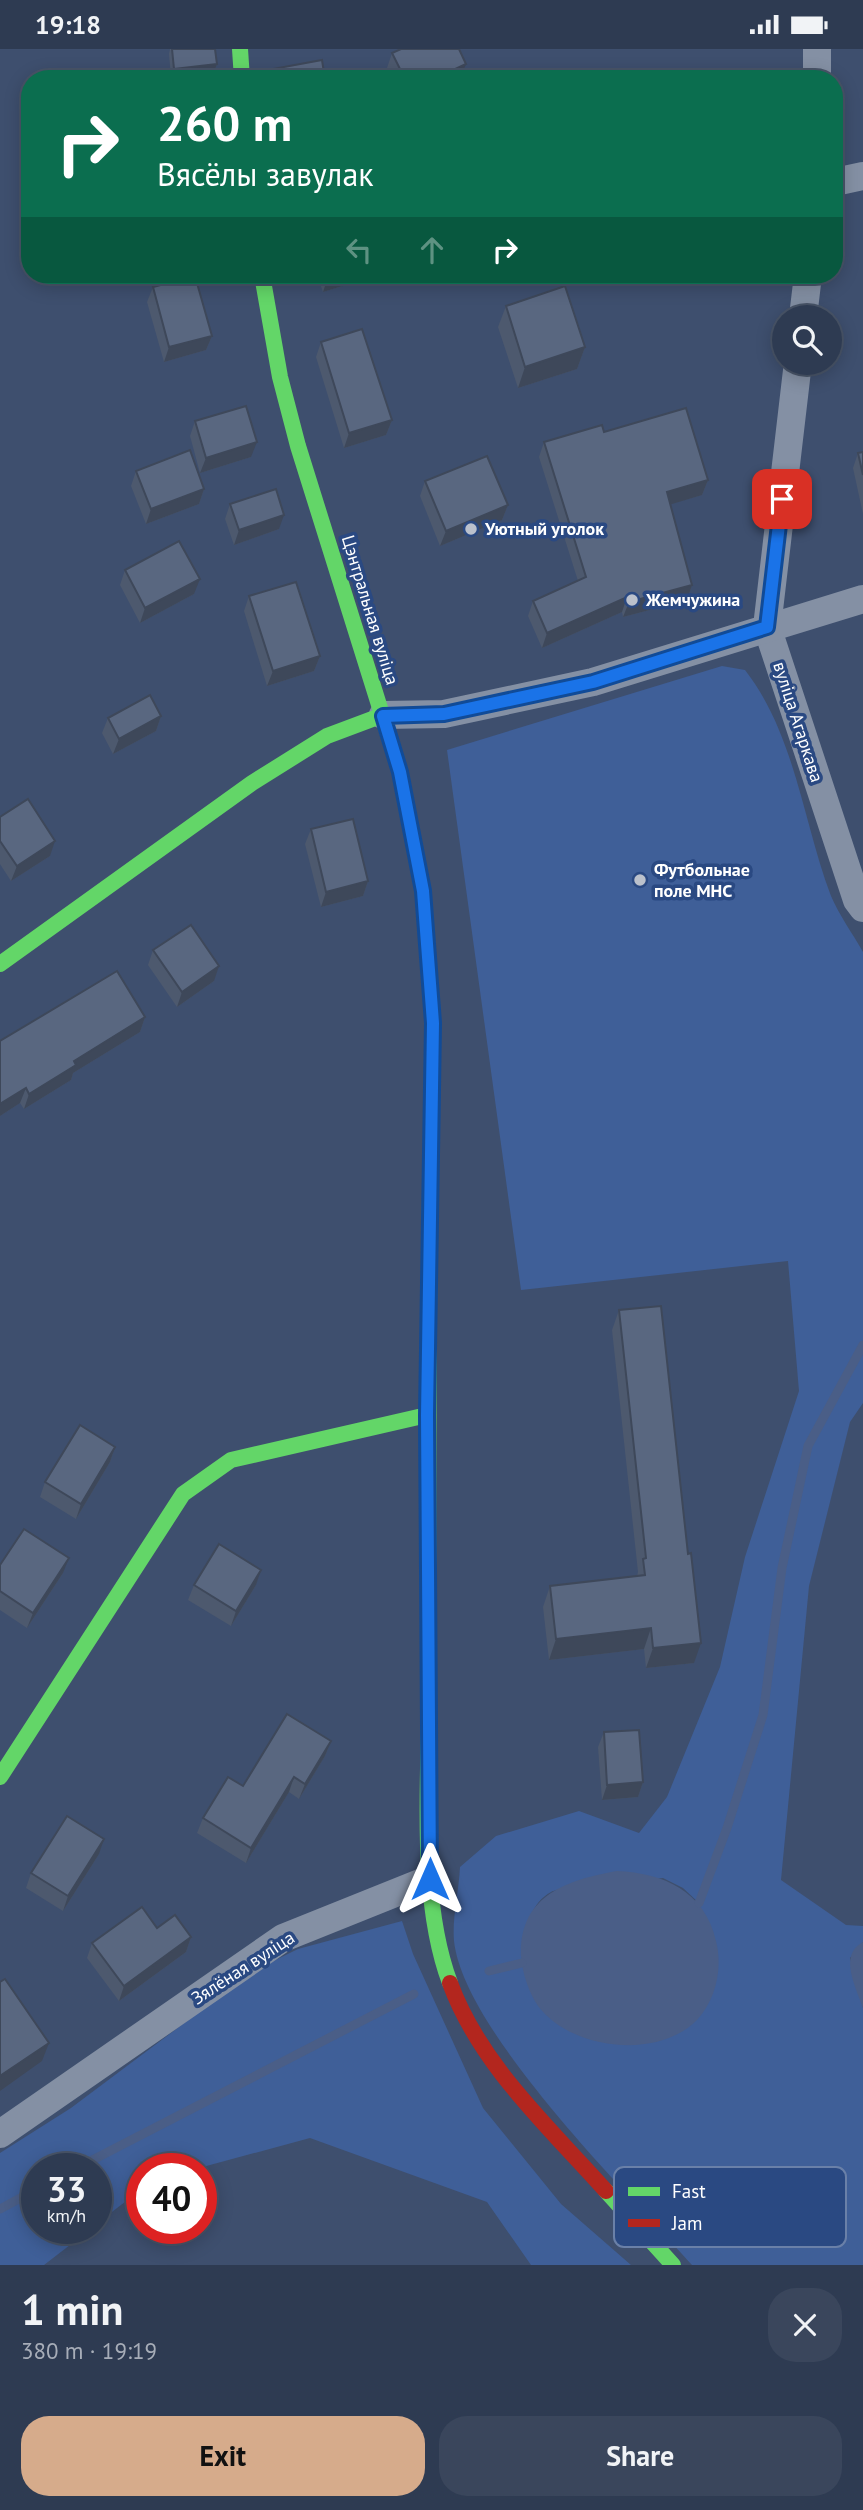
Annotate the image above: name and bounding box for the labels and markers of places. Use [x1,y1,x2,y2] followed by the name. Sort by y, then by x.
[752,469,812,529] pin
[484,517,604,540] place label: Уютный уголок
[463,521,479,537] marker: Уютный уголок
[645,588,740,611] place label: Жемчужина
[624,592,640,608] marker: Жемчужина
[654,858,750,902] place label: Футбольнае поле МНС
[632,872,648,888] marker: Футбольнае поле МНС

